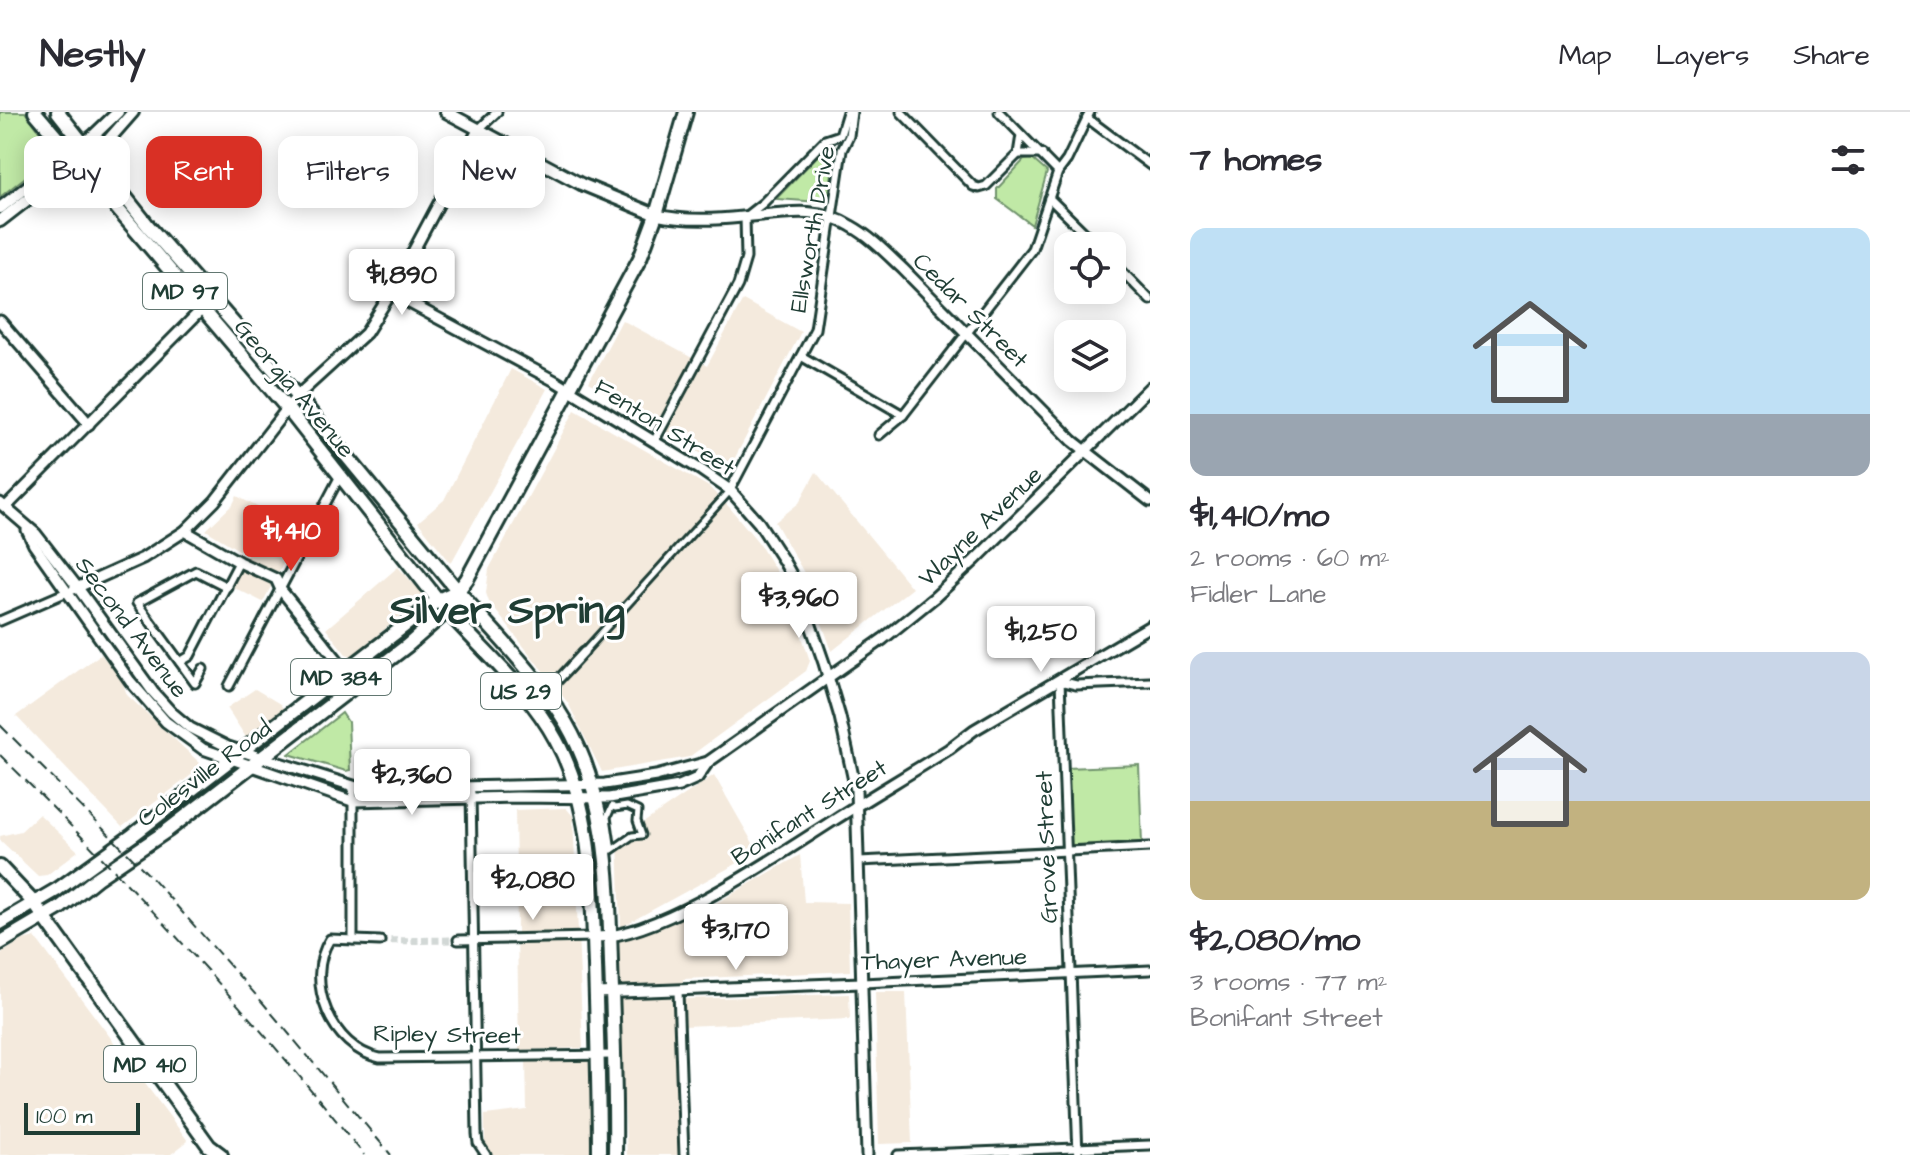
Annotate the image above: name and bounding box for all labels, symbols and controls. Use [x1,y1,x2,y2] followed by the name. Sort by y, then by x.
[40,29,146,81] text: Nestly
[1559,36,1612,75] text: Map
[1656,36,1749,75] text: Layers
[1793,36,1870,75] text: Share
[24,136,130,208] chip: Buy
[146,136,262,208] chip: Rent
[278,136,418,208] chip: Filters
[434,136,545,208] chip: New
[1190,136,1322,184] text: 7 homes
[1826,138,1870,182] icon: filters
[782,143,844,315] street label: Ellsworth Drive
[1054,232,1126,392] map controls
[1054,232,1126,304] button: locate
[905,245,1036,376] street label: Cedar Street
[337,249,467,317] pin: $1,890
[367,257,437,293] text: $1,890
[143,273,227,309] road number: MD 97
[1458,280,1602,424] icon: home
[225,312,363,466] street label: Georgia Avenue
[1054,320,1126,392] button: layers
[587,371,742,485] street label: Fenton Street
[911,459,1051,595] street label: Wayne Avenue
[1190,492,1329,540] text: $1,410/mo
[226,505,356,573] pin: $1,410
[261,513,321,549] text: $1,410
[1190,540,1390,576] text: 2 rooms · 60 m²
[67,550,196,705] street label: Second Avenue
[734,572,864,640] pin: $3,960
[1190,576,1326,612] text: Fidler Lane
[759,580,839,616] text: $3,960
[388,584,625,640] district label: Silver Spring
[976,606,1106,674] pin: $1,250
[1005,614,1077,650] text: $1,250
[291,659,391,695] road number: MD 384
[481,673,561,709] road number: US 29
[1458,704,1602,848] icon: home
[130,712,279,836] street label: Colesville Road
[347,749,477,817] pin: $2,360
[725,751,894,874] street label: Bonifant Street
[372,757,452,793] text: $2,360
[1027,770,1067,924] street label: Grove Street
[468,854,598,922] pin: $2,080
[491,862,575,898] text: $2,080
[671,904,801,972] pin: $3,170
[702,912,770,948] text: $3,170
[1190,916,1360,964] text: $2,080/mo
[860,940,1028,981] street label: Thayer Avenue
[1190,964,1387,1000] text: 3 rooms · 77 m²
[1190,1000,1383,1036] text: Bonifant Street
[373,1017,521,1054] street label: Ripley Street
[104,1046,196,1082] road number: MD 410
[24,1099,140,1135] scale bar
[36,1101,93,1132] text: 100 m

